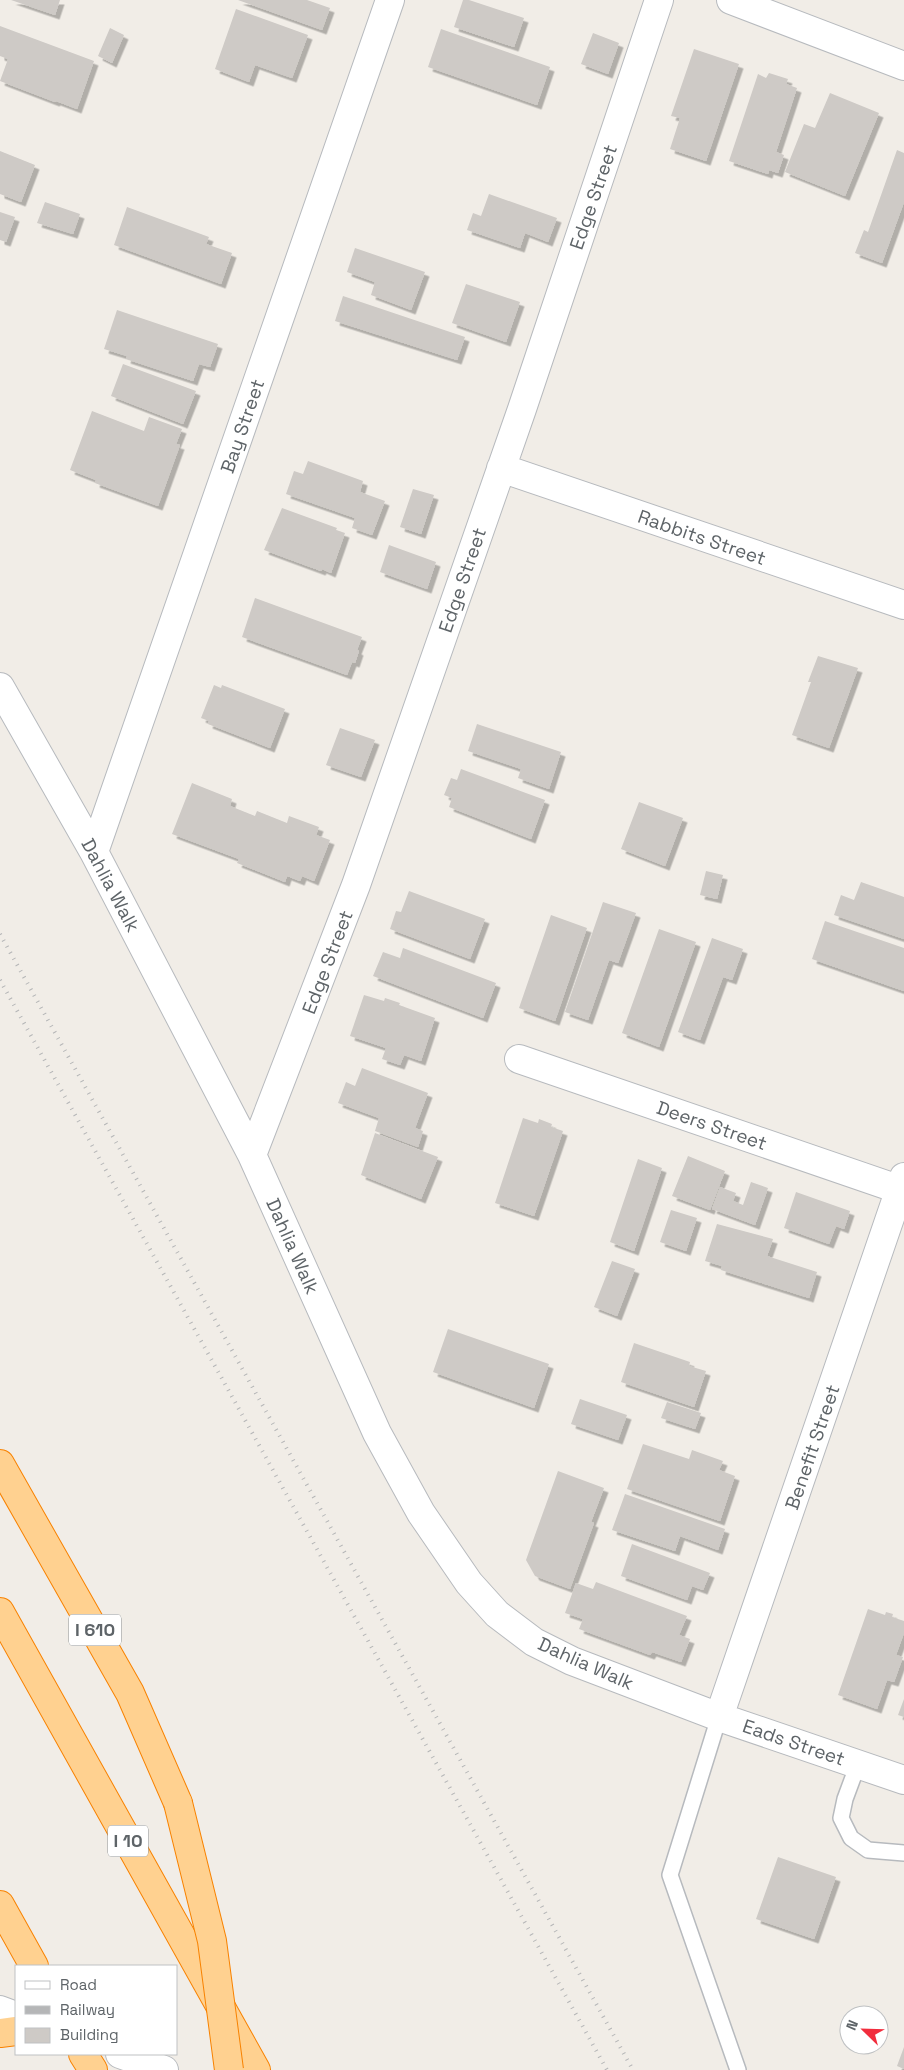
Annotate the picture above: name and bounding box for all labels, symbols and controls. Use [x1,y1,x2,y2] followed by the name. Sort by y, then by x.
[564,141,623,253] street label: Edge Street
[215,376,270,476] street label: Bay Street
[635,504,769,571] street label: Rabbits Street
[433,524,492,636] street label: Edge Street
[75,834,146,936] street label: Dahlia Walk
[296,907,359,1018] street label: Edge Street
[653,1095,770,1156] street label: Deers Street
[260,1194,325,1298] street label: Dahlia Walk
[779,1381,846,1513] street label: Benefit Street
[69,1614,121,1646] road number: I 610
[534,1631,638,1696] street label: Dahlia Walk
[739,1713,848,1772] street label: Eads Street
[108,1825,148,1856] road number: I 10
[15,1965,178,2055] legend
[60,1975,97,1994] text: Road
[60,2000,115,2019] text: Railway
[839,2005,889,2055] north arrow
[842,2017,862,2033] text: N
[60,2025,119,2044] text: Building

